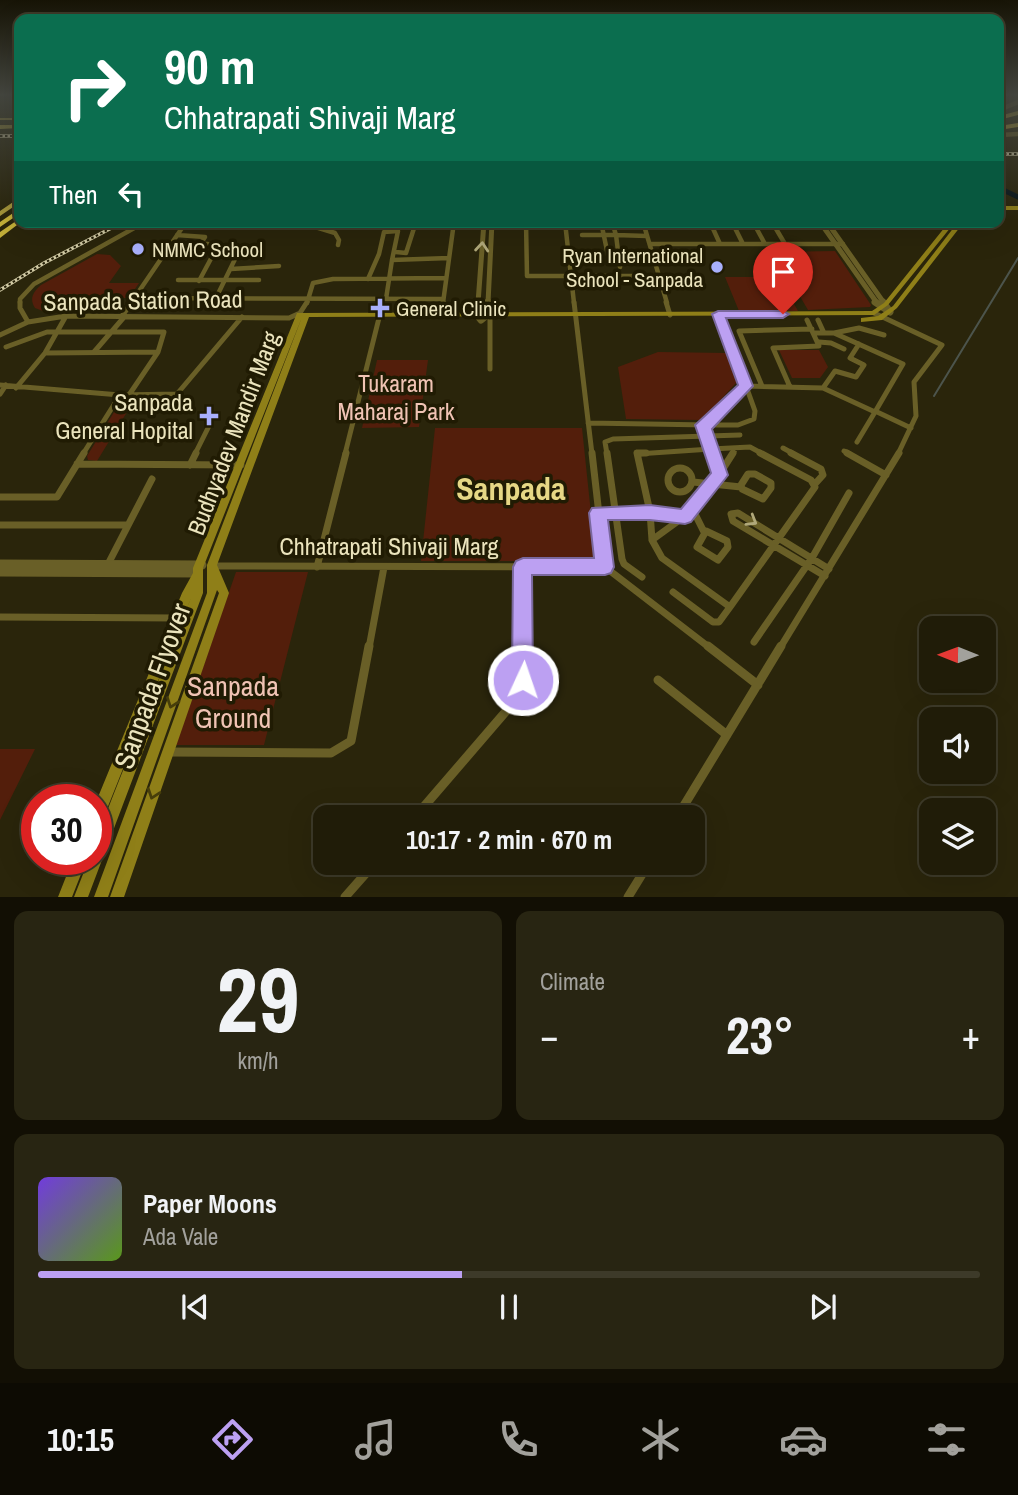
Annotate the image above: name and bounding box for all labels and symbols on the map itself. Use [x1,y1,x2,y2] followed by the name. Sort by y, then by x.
[152,235,263,264] place label: NMMC School
[130,241,146,257] marker: NMMC School
[562,241,703,294] place label: Ryan International School - Sanpada
[474,242,489,253] one-way arrow
[753,242,813,314] pin
[709,259,725,275] marker: Ryan International School - Sanpada
[43,282,243,318] street label: Sanpada Station Road
[396,294,506,323] place label: General Clinic
[370,298,390,318] marker: General Clinic
[179,327,287,539] street label: Budhyadev Mandir Marg
[337,367,455,427] park label: Tukaram Maharaj Park
[55,386,193,446] place label: Sanpada General Hopital
[199,406,219,426] marker: Sanpada General Hopital
[456,467,566,510] district label: Sanpada
[745,513,758,526] one-way arrow
[280,530,498,562] street label: Chhatrapati Shivaji Marg
[104,598,200,774] street label: Sanpada Flyover
[919,616,996,693] north arrow
[486,643,560,717] position arrow
[187,667,279,737] park label: Sanpada Ground
[166,697,180,709] one-way arrow
[21,784,112,875] speed limit sign: 30
[147,787,161,799] one-way arrow

